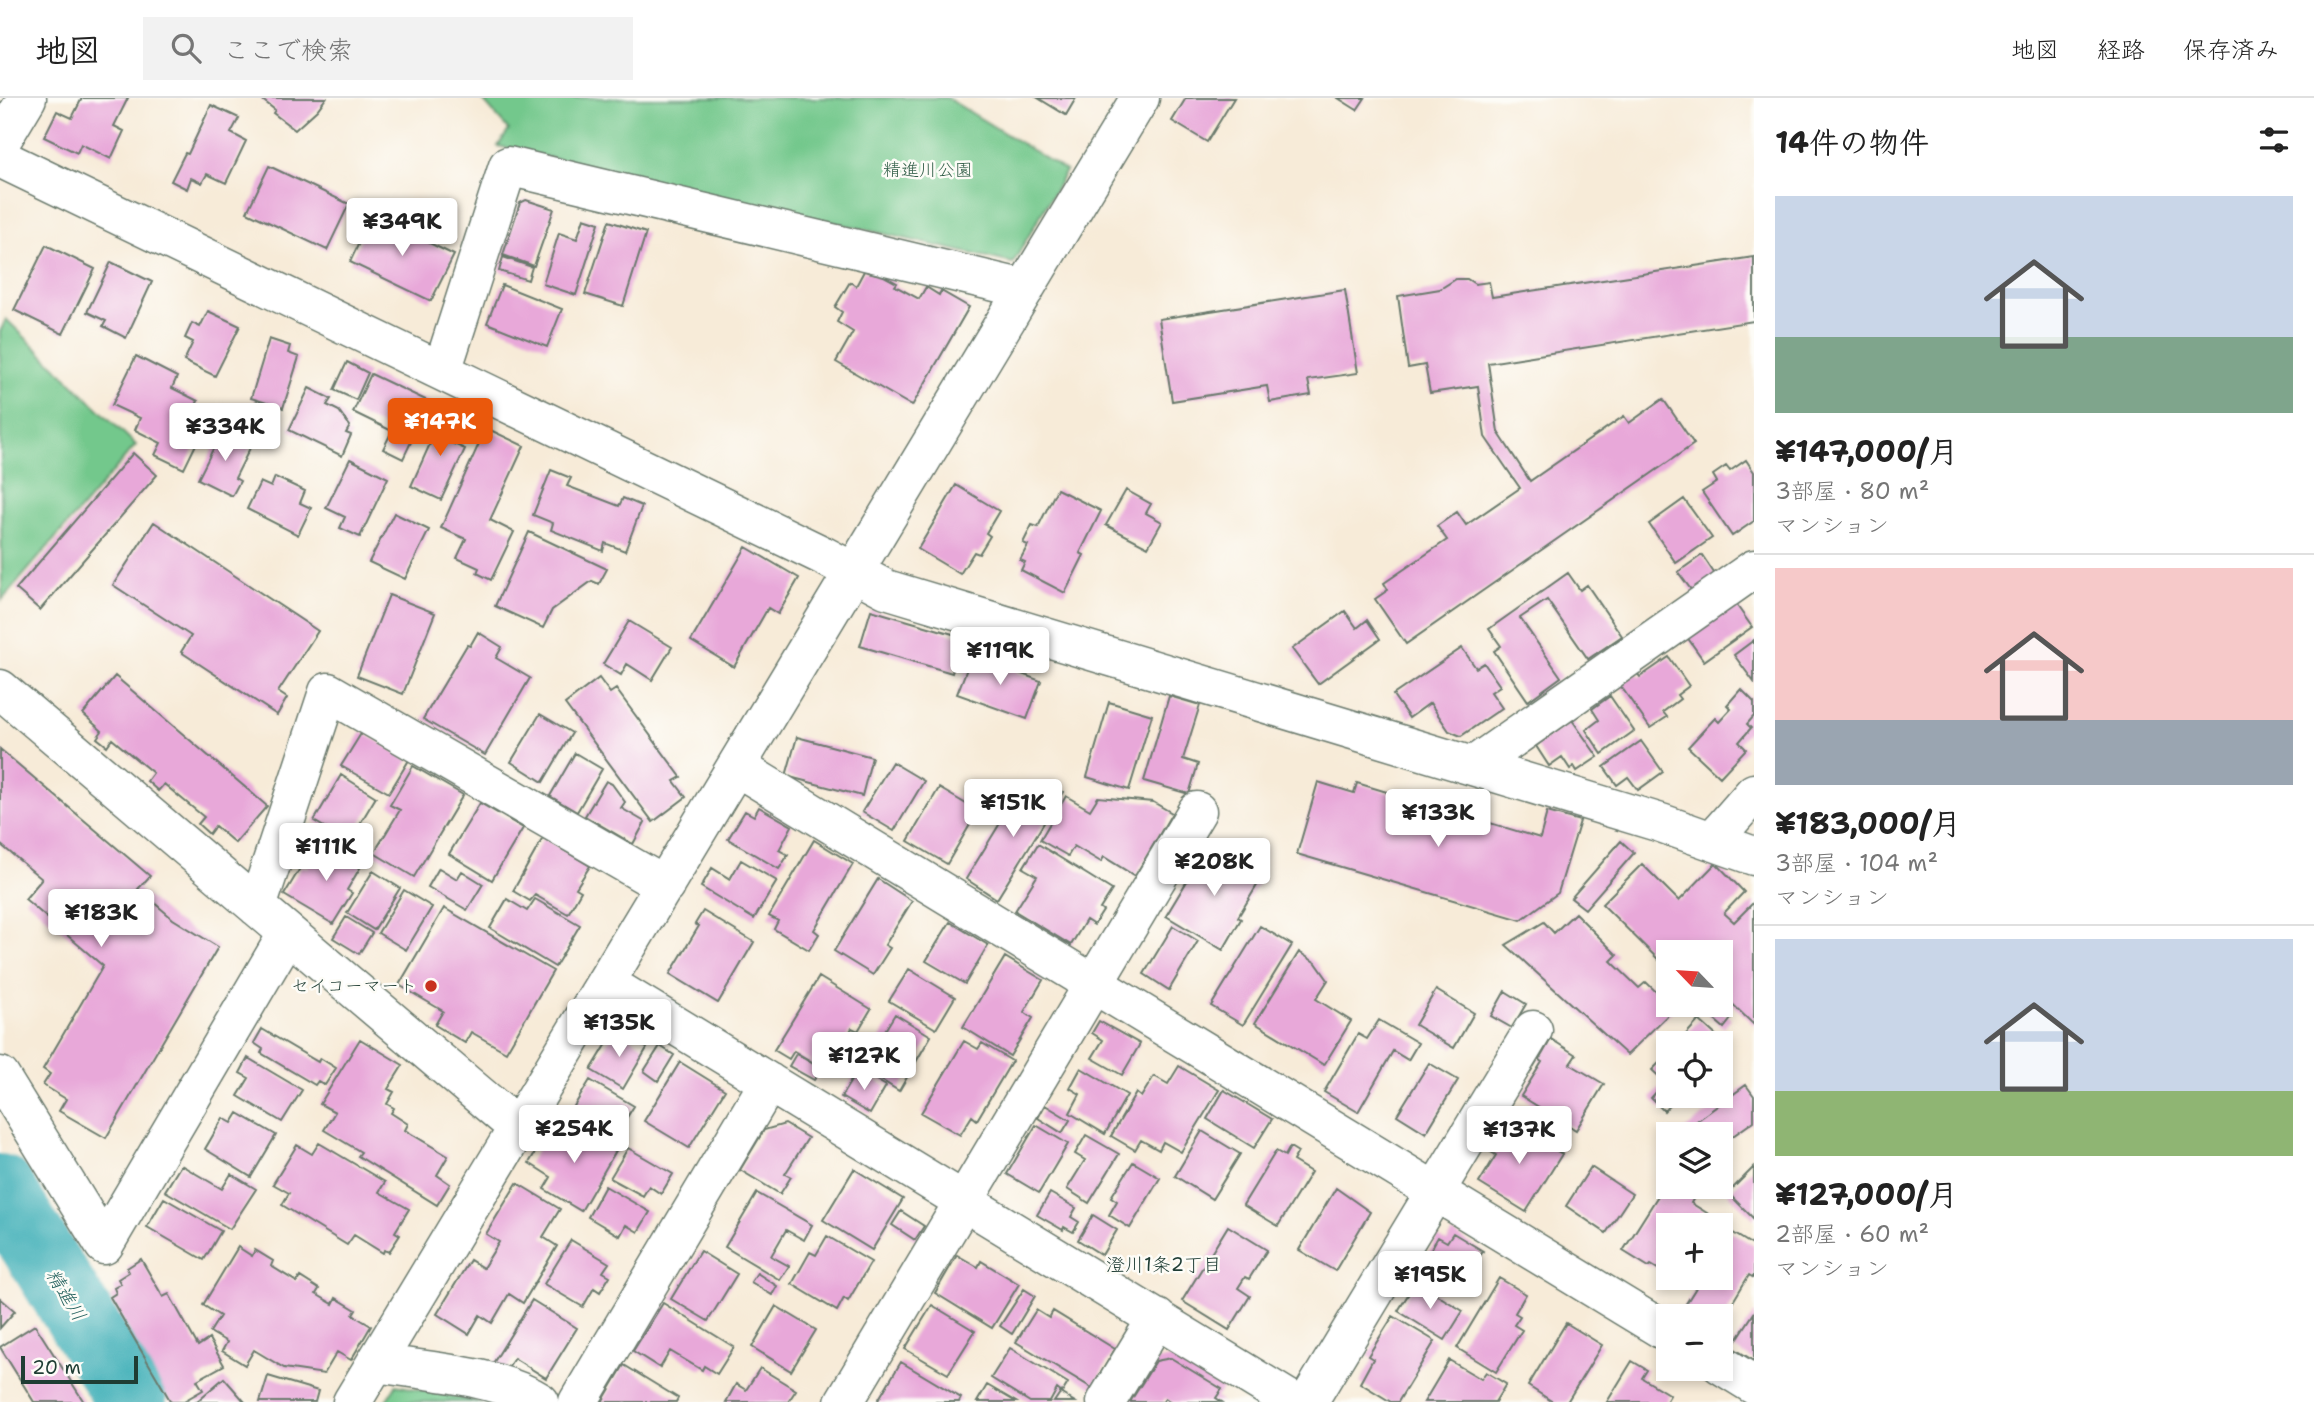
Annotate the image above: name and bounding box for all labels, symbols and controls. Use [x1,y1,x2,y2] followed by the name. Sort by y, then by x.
[143,17,633,80] search box
[35,28,101,73] text: 地図
[167,29,205,67] icon: search
[223,32,353,67] text: ここで検索
[2011,34,2059,66] text: 地図
[2097,34,2145,66] text: 経路
[2183,34,2279,66] text: 保存済み
[2255,121,2293,159] icon: filters
[1775,122,1929,163] text: 14件の物件
[883,158,973,182] park label: 精進川公園
[353,198,451,258] pin: ¥349K
[362,206,442,236] text: ¥349K
[1971,241,2097,367] icon: home
[391,398,489,458] pin: ¥147K
[176,404,274,463] pin: ¥334K
[404,406,476,436] text: ¥147K
[185,411,265,441] text: ¥334K
[1775,431,1958,472] text: ¥147,000/月
[1775,476,1929,506] text: 3部屋 · 80 m²
[1775,510,1889,540] text: マンション
[1971,613,2097,739] icon: home
[951,628,1049,687] pin: ¥119K
[966,635,1034,665] text: ¥119K
[964,780,1062,839] pin: ¥151K
[980,787,1046,817] text: ¥151K
[1389,790,1487,849] pin: ¥133K
[1402,797,1474,827] text: ¥133K
[1775,803,1961,844] text: ¥183,000/月
[277,824,375,883] pin: ¥111K
[295,831,357,861] text: ¥111K
[1165,838,1263,898] pin: ¥208K
[1174,846,1254,876] text: ¥208K
[1775,848,1938,878] text: 3部屋 · 104 m²
[1775,882,1889,912] text: マンション
[52,890,150,949] pin: ¥183K
[64,897,138,927] text: ¥183K
[1656,940,1732,1017] north arrow
[1656,940,1733,1381] map controls
[291,974,417,998] place label: セイコーマート
[423,978,439,994] marker: セイコーマート
[1971,984,2097,1110] icon: home
[570,1000,668,1059] pin: ¥135K
[583,1007,655,1037] text: ¥135K
[1656,1031,1733,1108] button: locate
[815,1032,913,1092] pin: ¥127K
[828,1040,900,1070] text: ¥127K
[525,1105,623,1165] pin: ¥254K
[1470,1107,1568,1166] pin: ¥137K
[535,1113,613,1143] text: ¥254K
[1483,1114,1555,1144] text: ¥137K
[1656,1122,1733,1199] button: layers
[1775,1174,1958,1215] text: ¥127,000/月
[1656,1213,1733,1290] button: +
[1775,1219,1929,1249] text: 2部屋 · 60 m²
[1106,1252,1222,1277] district label: 澄川1条2丁目
[1381,1252,1479,1311] pin: ¥195K
[1775,1253,1889,1283] text: マンション
[1394,1259,1466,1289] text: ¥195K
[40,1264,92,1326] water label: 精進川
[1656,1304,1733,1381] button: −
[21,1353,138,1385] scale bar
[32,1355,81,1380] text: 20 m

